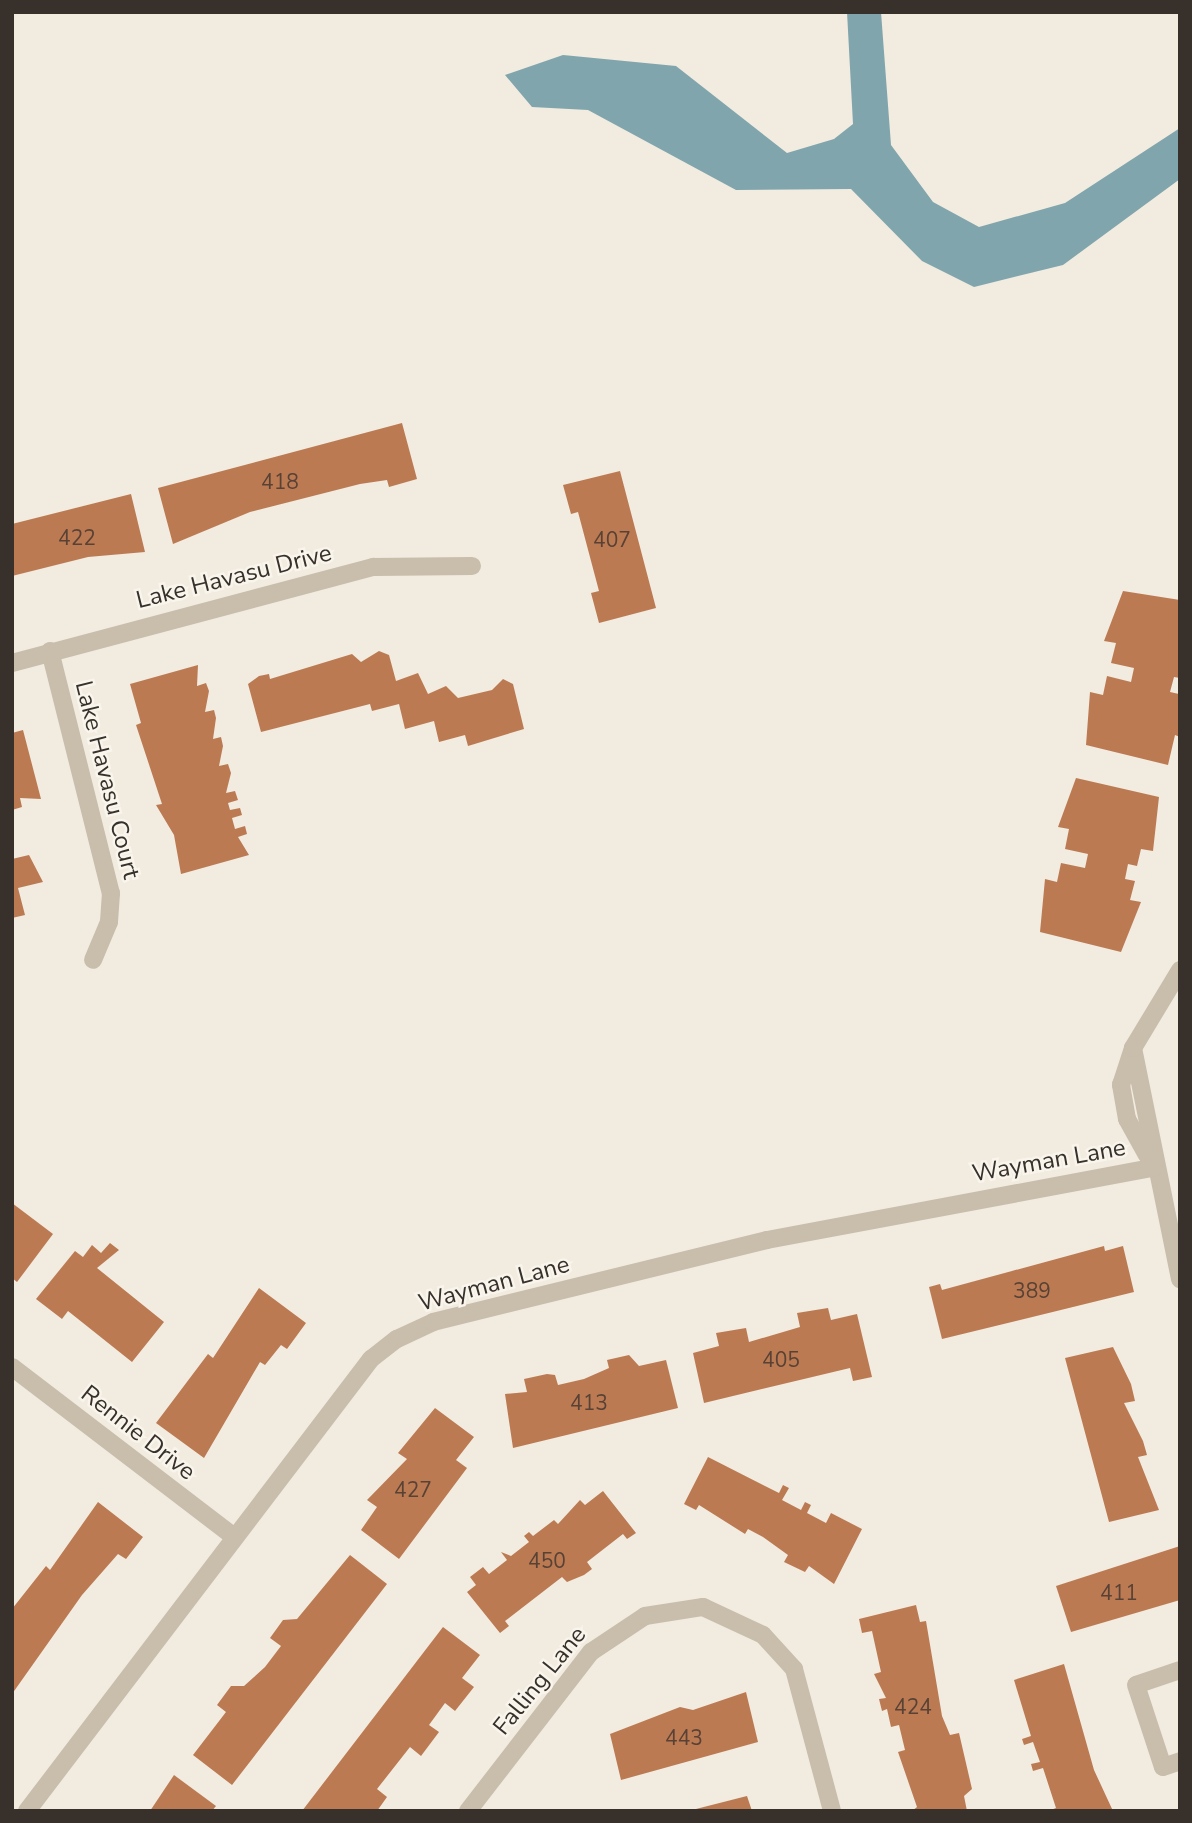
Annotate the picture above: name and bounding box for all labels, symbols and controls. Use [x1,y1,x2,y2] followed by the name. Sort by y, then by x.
[261,469,299,495] house number: 418
[58,525,96,551] house number: 422
[593,527,631,553] house number: 407
[133,539,335,615] street label: Lake Havasu Drive
[68,678,146,882] street label: Lake Havasu Court
[970,1133,1128,1189] street label: Wayman Lane
[415,1250,573,1318] street label: Wayman Lane
[1013,1278,1051,1304] house number: 389
[762,1347,800,1373] house number: 405
[75,1379,201,1487] street label: Rennie Drive
[570,1390,608,1416] house number: 413
[394,1477,432,1503] house number: 427
[528,1548,566,1574] house number: 450
[1100,1580,1138,1606] house number: 411
[488,1621,592,1741] street label: Falling Lane
[894,1694,932,1720] house number: 424
[665,1725,703,1751] house number: 443

